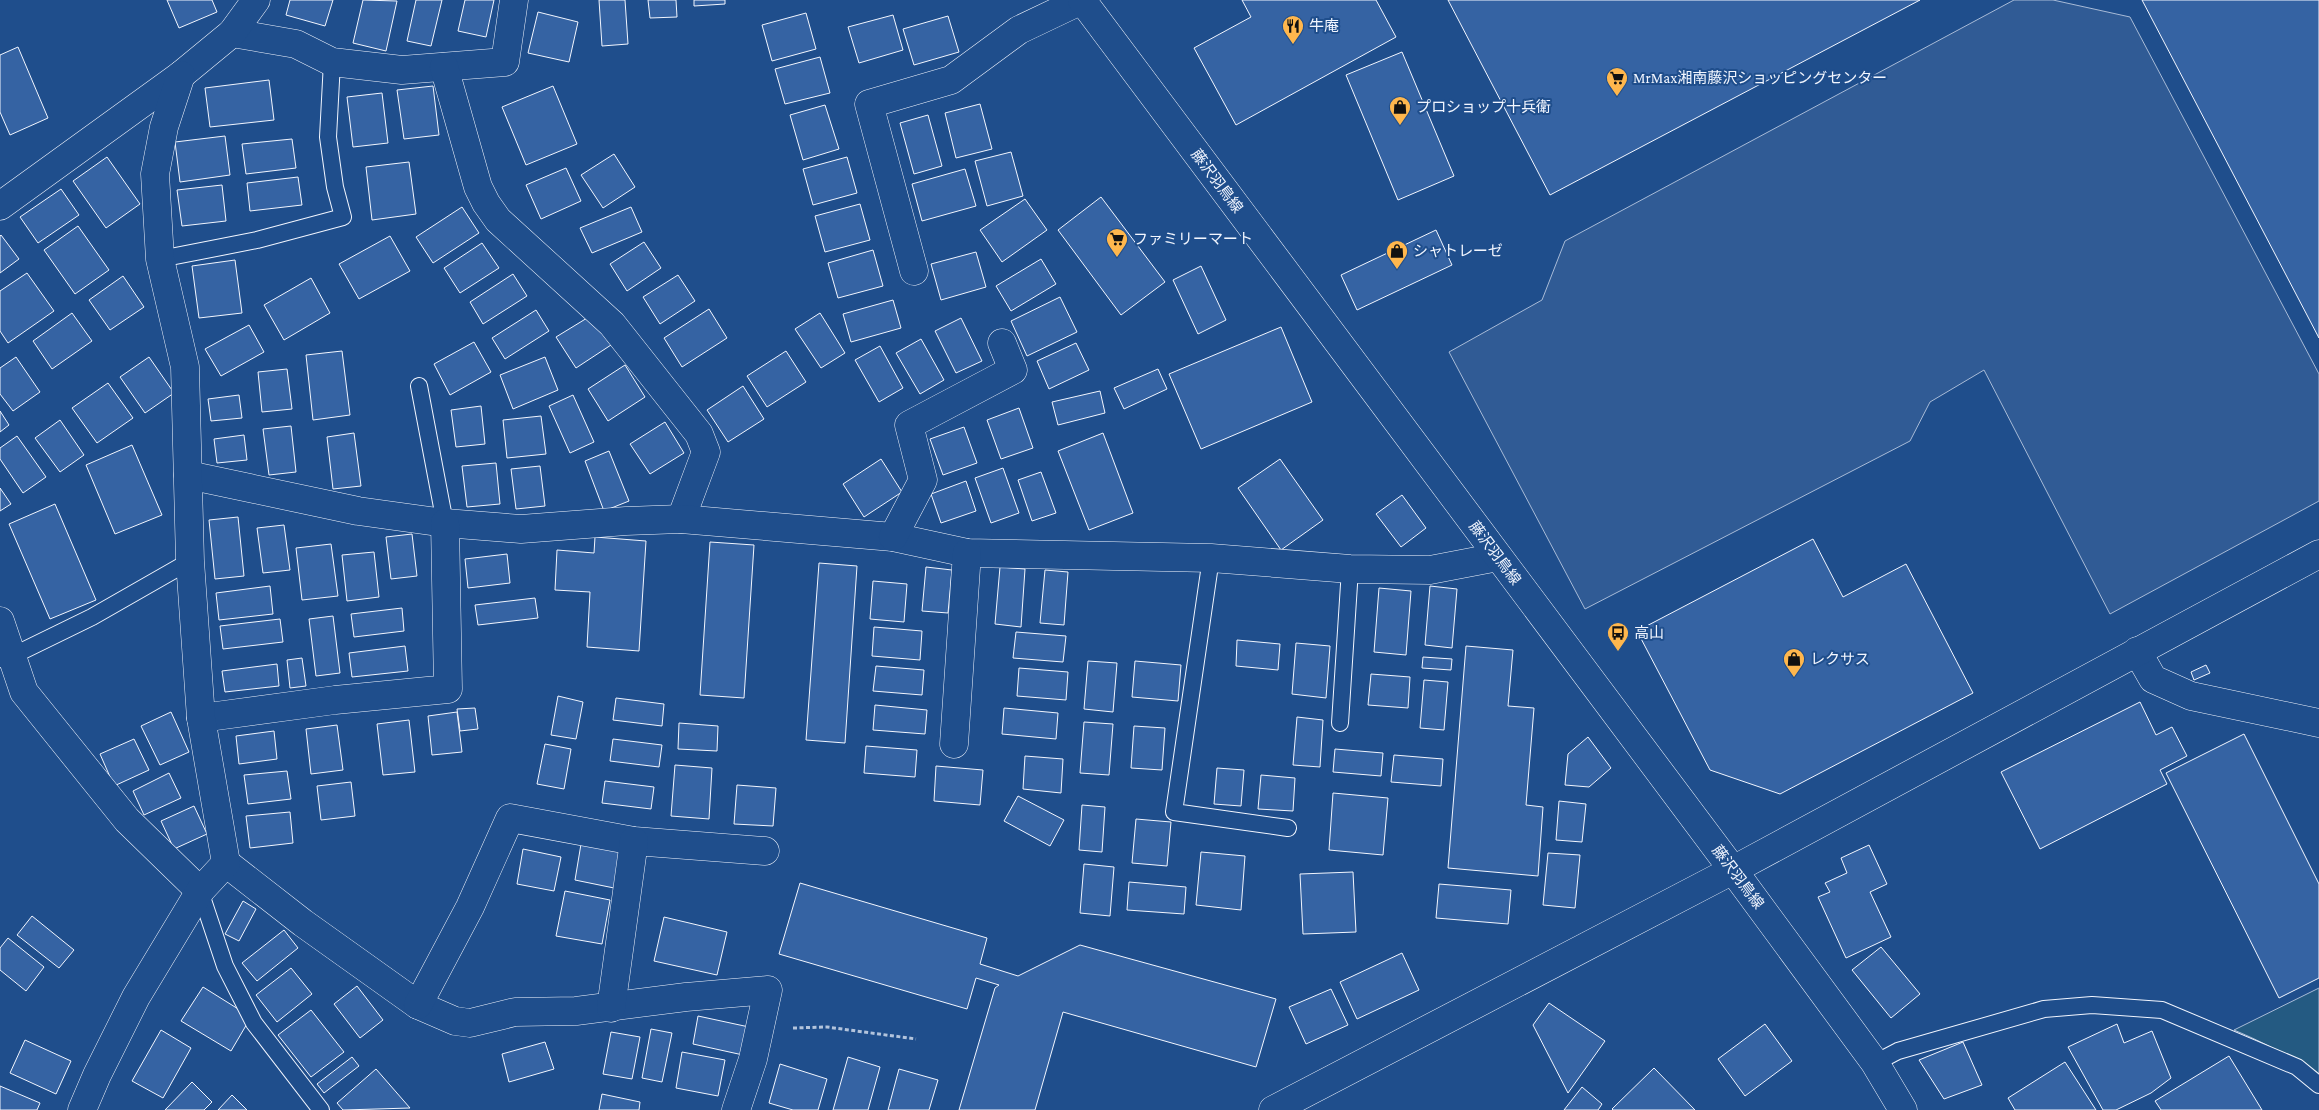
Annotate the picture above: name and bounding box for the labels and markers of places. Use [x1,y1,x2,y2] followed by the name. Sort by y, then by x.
[1281,14,1305,45] restaurant icon: 牛庵
[1309,18,1339,34] place label: 牛庵
[1605,66,1629,97] supermarket icon: MrMax湘南藤沢ショッピングセンター
[1633,70,1887,86] place label: MrMax湘南藤沢ショッピングセンター
[1388,95,1412,126] shop icon: プロショップ十兵衛
[1416,99,1551,115] place label: プロショップ十兵衛
[1105,227,1129,258] supermarket icon: ファミリーマート
[1133,231,1253,247] place label: ファミリーマート
[1385,239,1409,270] shop icon: シャトレーゼ
[1413,243,1503,259] place label: シャトレーゼ
[1606,621,1630,652] bus stop icon: 高山
[1634,625,1664,641] place label: 高山
[1782,647,1806,678] shop icon: レクサス
[1810,651,1870,667] place label: レクサス

